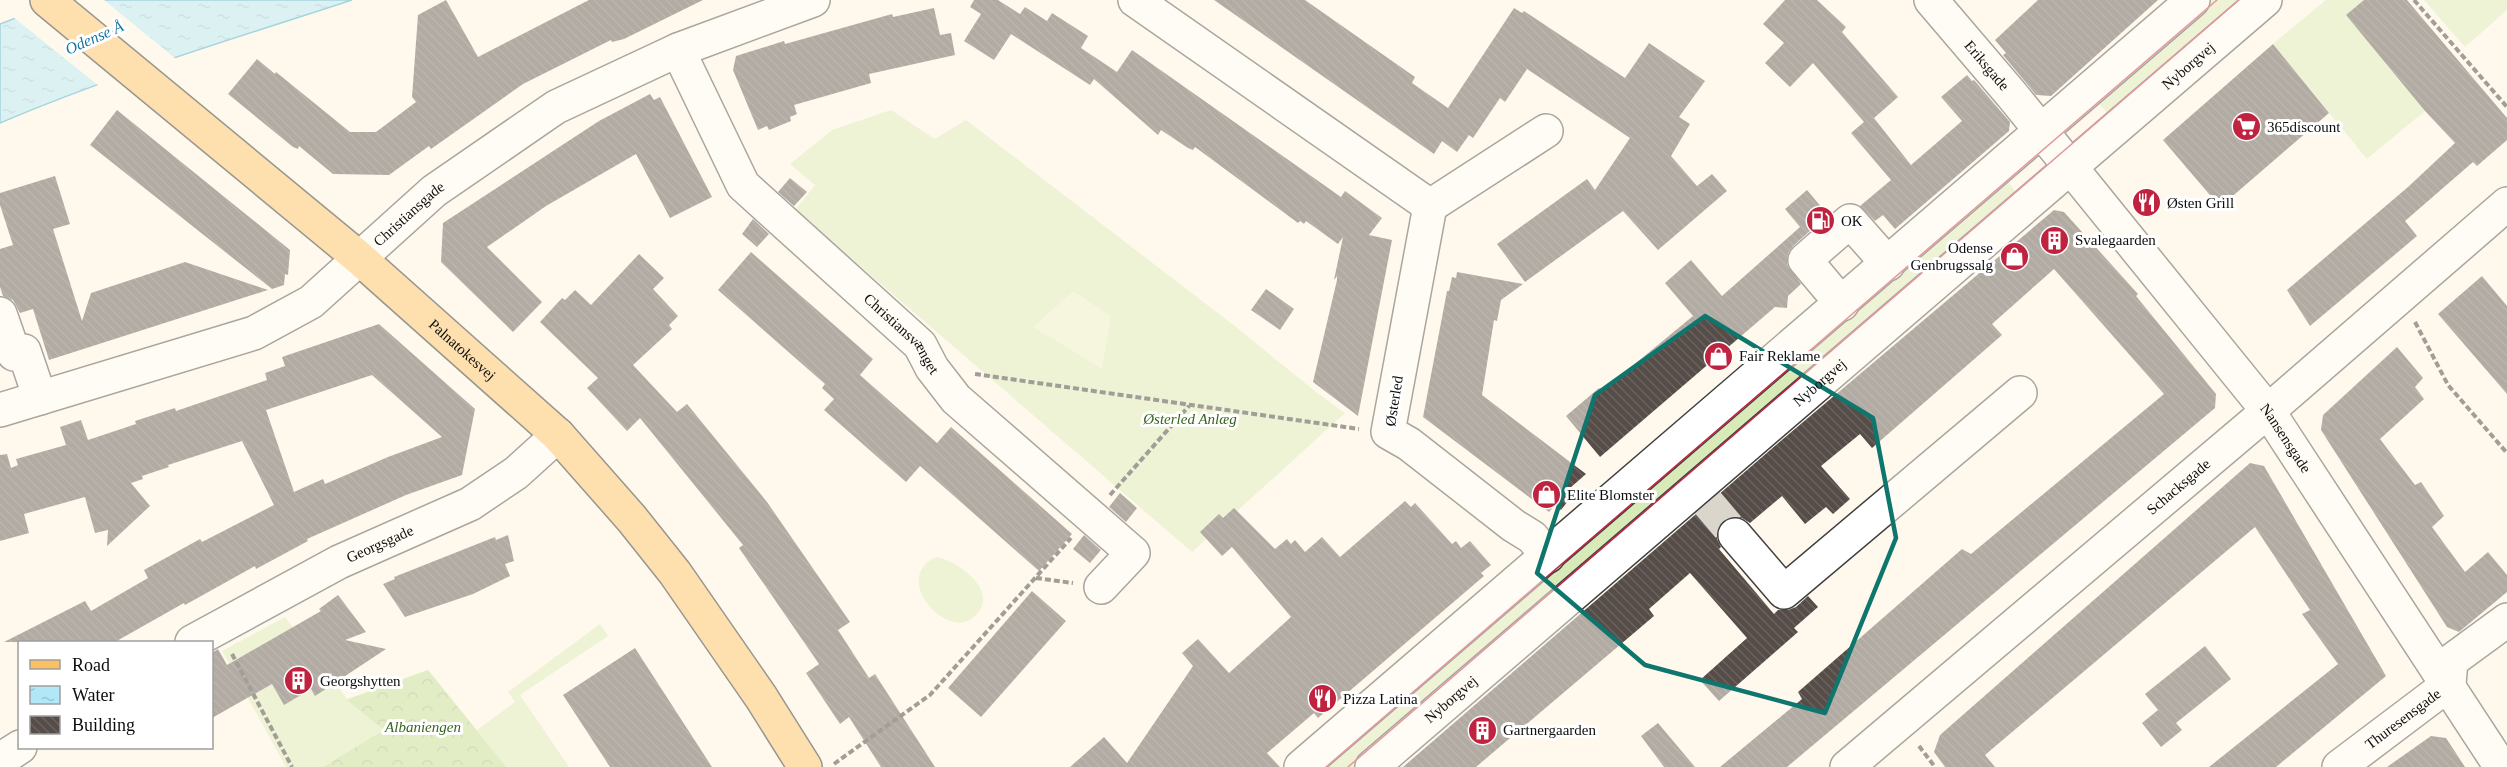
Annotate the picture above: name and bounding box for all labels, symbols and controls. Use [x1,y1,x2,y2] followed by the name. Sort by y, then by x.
[63,17,126,58] water label: Odense Å
[1961,37,2013,94] street label: Eriksgade
[2159,39,2218,93] street label: Nyborgvej
[2230,111,2262,143] supermarket icon: 365discount
[2267,119,2341,135] place label: 365discount
[370,178,448,250] street label: Christiansgade
[2130,187,2162,219] restaurant icon: Østen Grill
[2167,195,2234,211] place label: Østen Grill
[1804,205,1836,237] fuel station icon: OK
[1841,213,1863,229] place label: OK
[2038,224,2070,256] building icon: Svalegaarden
[2075,232,2156,248] place label: Svalegaarden
[1911,240,1993,273] place label: Odense Genbrugssalg
[1998,241,2030,273] shop icon: Odense Genbrugssalg
[861,290,942,378] street label: Christiansvænget
[426,316,499,383] street label: Palnatokesvej
[1702,340,1734,372] shop icon: Fair Reklame
[1739,348,1821,364] place label: Fair Reklame
[1790,356,1849,409] street label: Nyborgvej
[1382,374,1406,427] street label: Østerled
[2257,400,2314,476] street label: Nansensgade
[1142,411,1237,427] park label: Østerled Anlæg
[2144,455,2213,518] street label: Schacksgade
[1530,479,1562,511] shop icon: Elite Blomster
[1567,487,1654,503] place label: Elite Blomster
[344,522,416,566] street label: Georgsgade
[18,641,213,749] legend
[72,655,110,675] text: Road
[283,665,315,697] building icon: Georgshytten
[1421,672,1480,726] street label: Nyborgvej
[320,673,401,689] place label: Georgshytten
[1306,683,1338,715] restaurant icon: Pizza Latina
[72,685,115,705] text: Water
[2362,685,2444,752] street label: Thuresensgade
[1343,691,1418,707] place label: Pizza Latina
[1466,714,1498,746] building icon: Gartnergaarden
[72,715,135,735] text: Building
[384,719,461,735] park label: Albaniengen
[1503,722,1597,738] place label: Gartnergaarden

